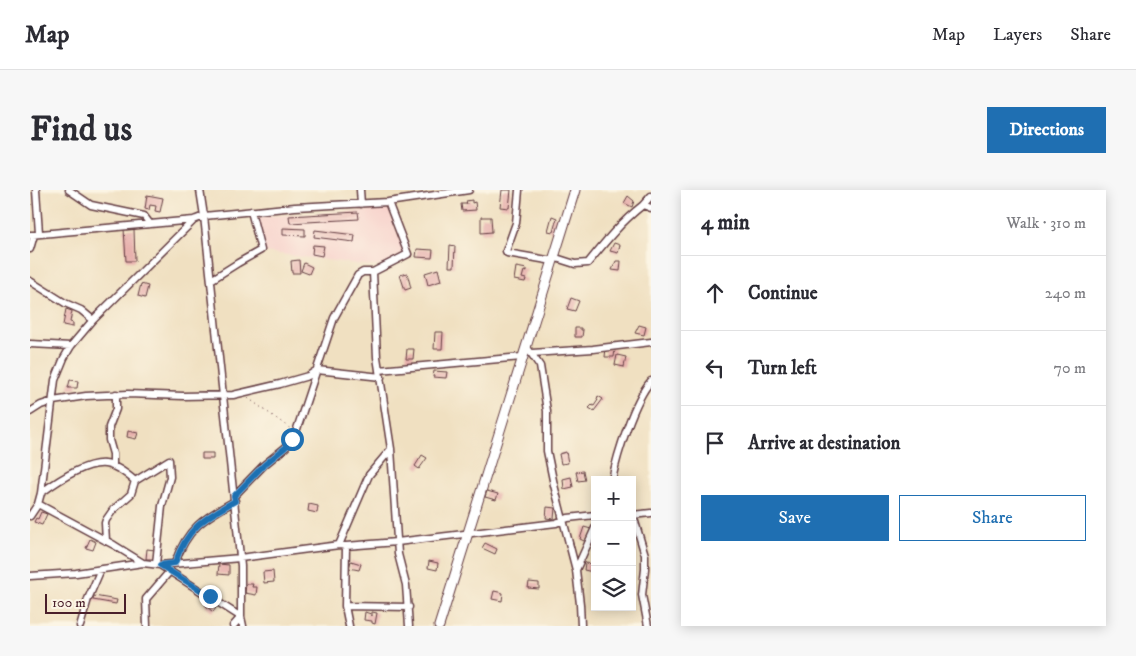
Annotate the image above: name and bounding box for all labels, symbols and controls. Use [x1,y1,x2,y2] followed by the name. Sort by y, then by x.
[25,20,69,50] text: Map
[932,24,965,46] text: Map
[993,24,1042,46] text: Layers
[1070,24,1111,46] text: Share
[987,107,1106,153] button: Directions
[30,108,132,152] text: Find us
[701,210,750,236] text: 4 min
[1006,213,1086,233] text: Walk · 310 m
[701,279,729,307] icon: ahead
[748,282,818,305] text: Continue
[1045,283,1086,303] text: 240 m
[701,354,729,382] icon: left
[748,357,817,380] text: Turn left
[1054,358,1086,378] text: 70 m
[281,428,304,451] route start
[701,429,729,457] icon: arrive
[748,432,900,455] text: Arrive at destination
[591,476,636,611] map controls
[591,476,636,521] button: +
[701,495,889,541] button: Save
[899,495,1086,541] button: Share
[591,521,636,566] button: −
[591,566,636,611] button: layers
[199,585,222,608] route end
[45,591,126,614] scale bar
[52,594,86,612] text: 100 m

